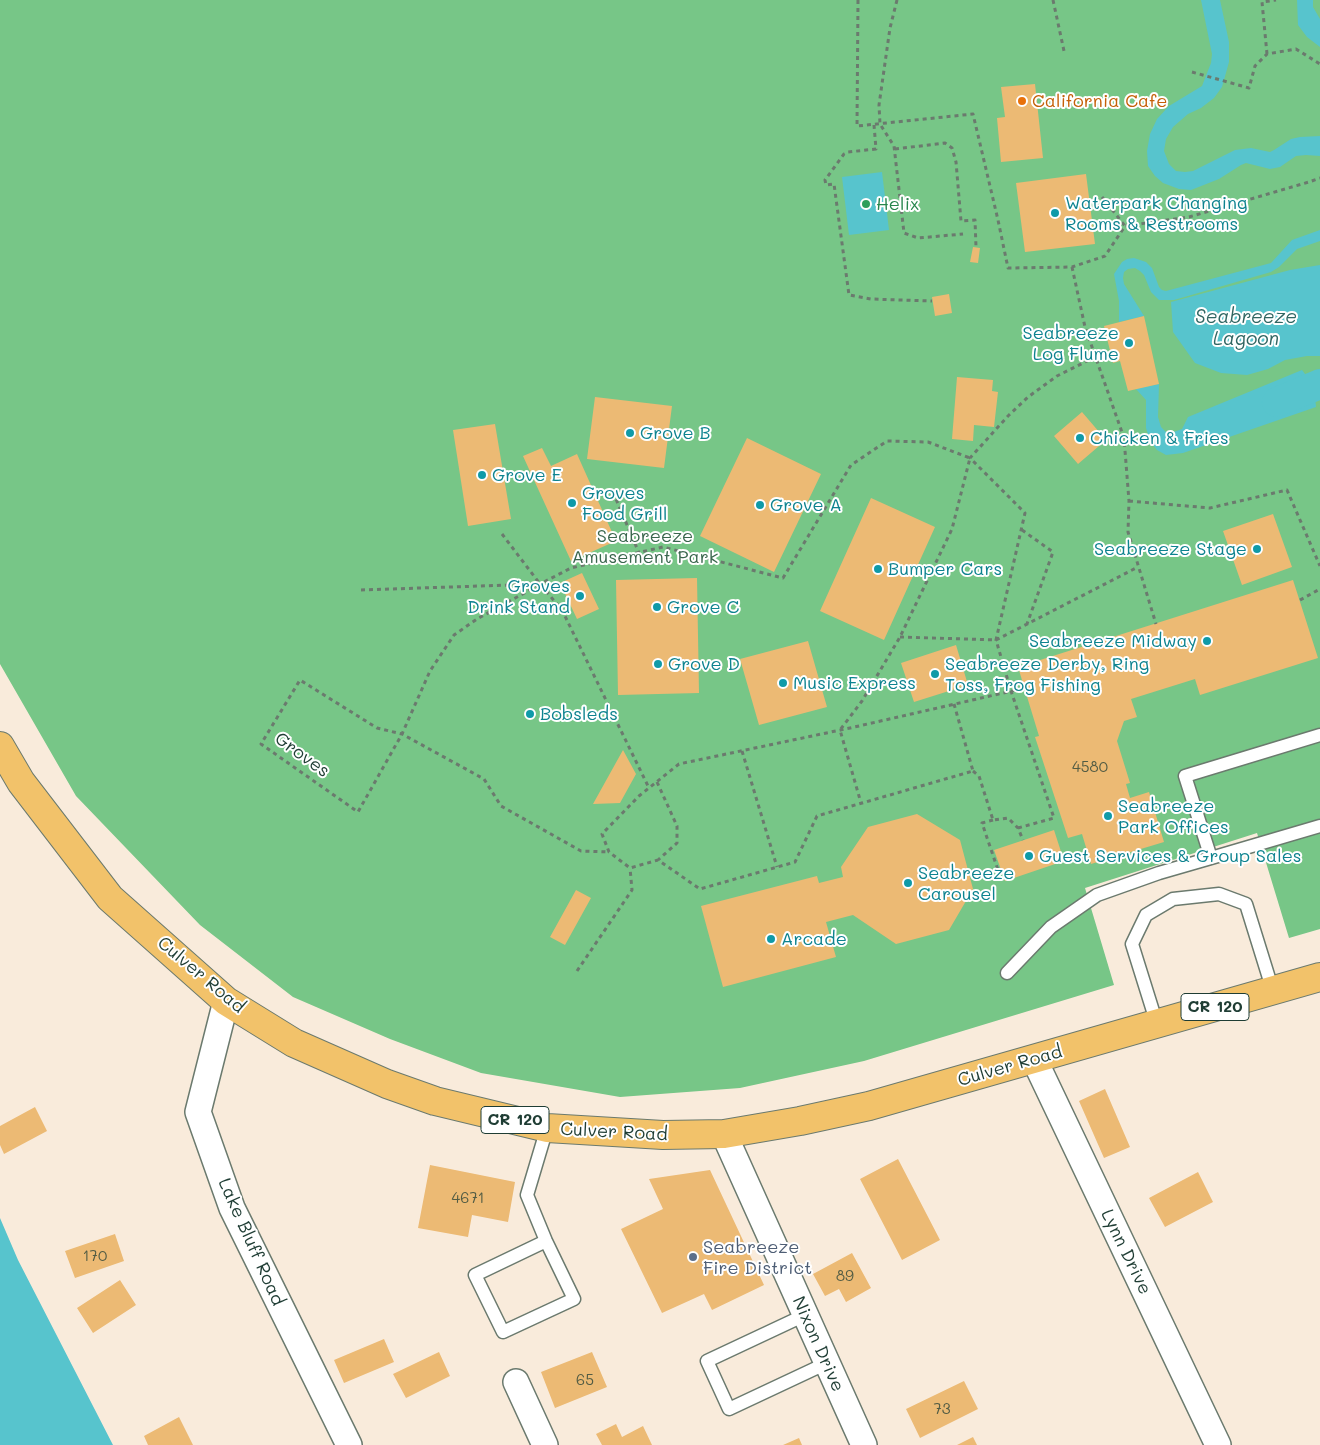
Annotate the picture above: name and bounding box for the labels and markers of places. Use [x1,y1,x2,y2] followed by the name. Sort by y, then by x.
[1032,90,1167,112] place label: California Cafe
[1016,95,1028,107] marker: California Cafe
[1065,192,1247,234] place label: Waterpark Changing Rooms & Restrooms
[876,193,919,215] place label: Helix
[860,198,872,210] marker: Helix
[1049,207,1061,219] marker: Waterpark Changing Rooms & Restrooms
[1023,322,1119,364] place label: Seabreeze Log Flume
[1123,337,1135,349] marker: Seabreeze Log Flume
[640,422,711,444] place label: Grove B
[624,427,636,439] marker: Grove B
[1090,427,1229,449] place label: Chicken & Fries
[1074,432,1086,444] marker: Chicken & Fries
[492,464,562,486] place label: Grove E
[476,469,488,481] marker: Grove E
[582,482,667,524] place label: Groves Food Grill
[770,494,842,516] place label: Grove A
[566,497,578,509] marker: Groves Food Grill
[754,499,766,511] marker: Grove A
[1094,538,1247,560] place label: Seabreeze Stage
[1251,543,1263,555] marker: Seabreeze Stage
[888,558,1002,580] place label: Bumper Cars
[872,563,884,575] marker: Bumper Cars
[467,575,570,618] place label: Groves Drink Stand
[574,590,586,602] marker: Groves Drink Stand
[667,596,739,618] place label: Grove C
[651,601,663,613] marker: Grove C
[1029,630,1197,652] place label: Seabreeze Midway
[1201,635,1213,647] marker: Seabreeze Midway
[668,653,740,675] place label: Grove D
[945,653,1149,696] place label: Seabreeze Derby, Ring Toss, Frog Fishing
[652,658,664,670] marker: Grove D
[929,668,941,680] marker: Seabreeze Derby, Ring Toss, Frog Fishing
[793,672,916,694] place label: Music Express
[777,677,789,689] marker: Music Express
[540,703,618,725] place label: Bobsleds
[524,708,536,720] marker: Bobsleds
[1118,795,1229,838] place label: Seabreeze Park Offices
[1102,810,1114,822] marker: Seabreeze Park Offices
[1039,845,1302,867] place label: Guest Services & Group Sales
[1023,850,1035,862] marker: Guest Services & Group Sales
[918,862,1014,904] place label: Seabreeze Carousel
[902,877,914,889] marker: Seabreeze Carousel
[781,928,847,950] place label: Arcade
[765,933,777,945] marker: Arcade
[703,1236,812,1278] place label: Seabreeze Fire District
[687,1251,699,1263] marker: Seabreeze Fire District

